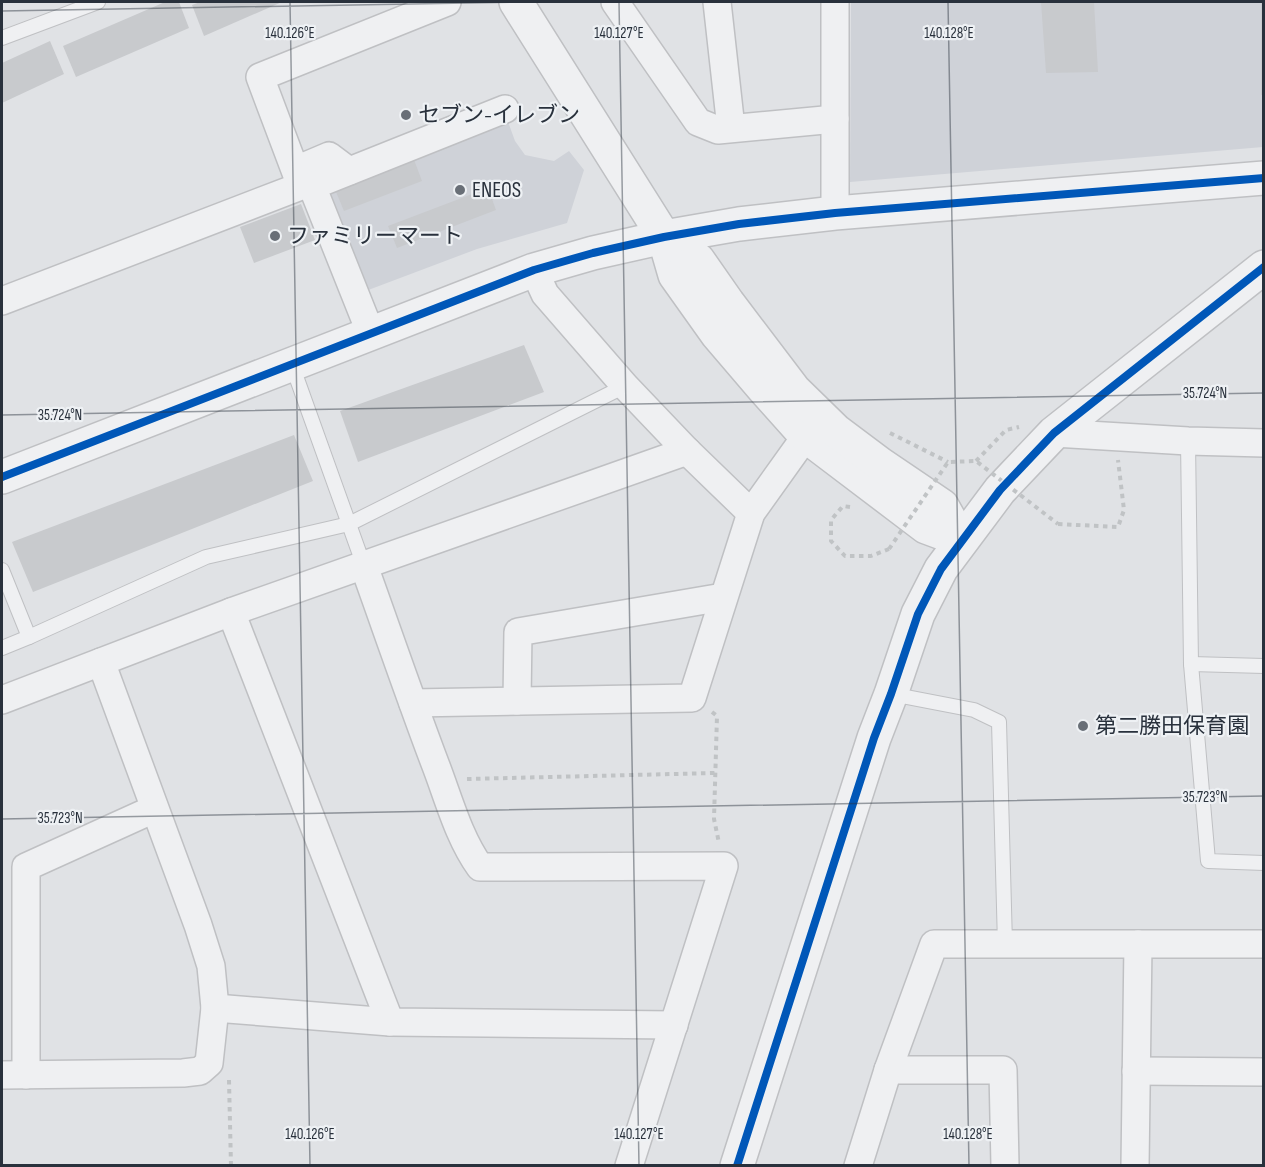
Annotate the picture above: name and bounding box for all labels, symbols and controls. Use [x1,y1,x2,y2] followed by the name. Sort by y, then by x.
[265,24,315,43] text: 140.126°E
[594,24,644,43] text: 140.127°E
[924,24,974,43] text: 140.128°E
[418,102,580,129] place label: セブン-イレブン
[399,108,413,122] marker: セブン-イレブン
[472,177,521,204] place label: ENEOS
[453,183,467,197] marker: ENEOS
[287,223,463,250] place label: ファミリーマート
[268,229,282,243] marker: ファミリーマート
[1183,384,1227,403] text: 35.724°N
[38,406,82,425] text: 35.724°N
[1095,713,1249,740] place label: 第二勝田保育園
[1076,719,1090,733] marker: 第二勝田保育園
[1182,788,1228,807] text: 35.723°N
[37,809,83,828] text: 35.723°N
[285,1125,335,1144] text: 140.126°E
[614,1125,664,1144] text: 140.127°E
[943,1125,993,1144] text: 140.128°E

